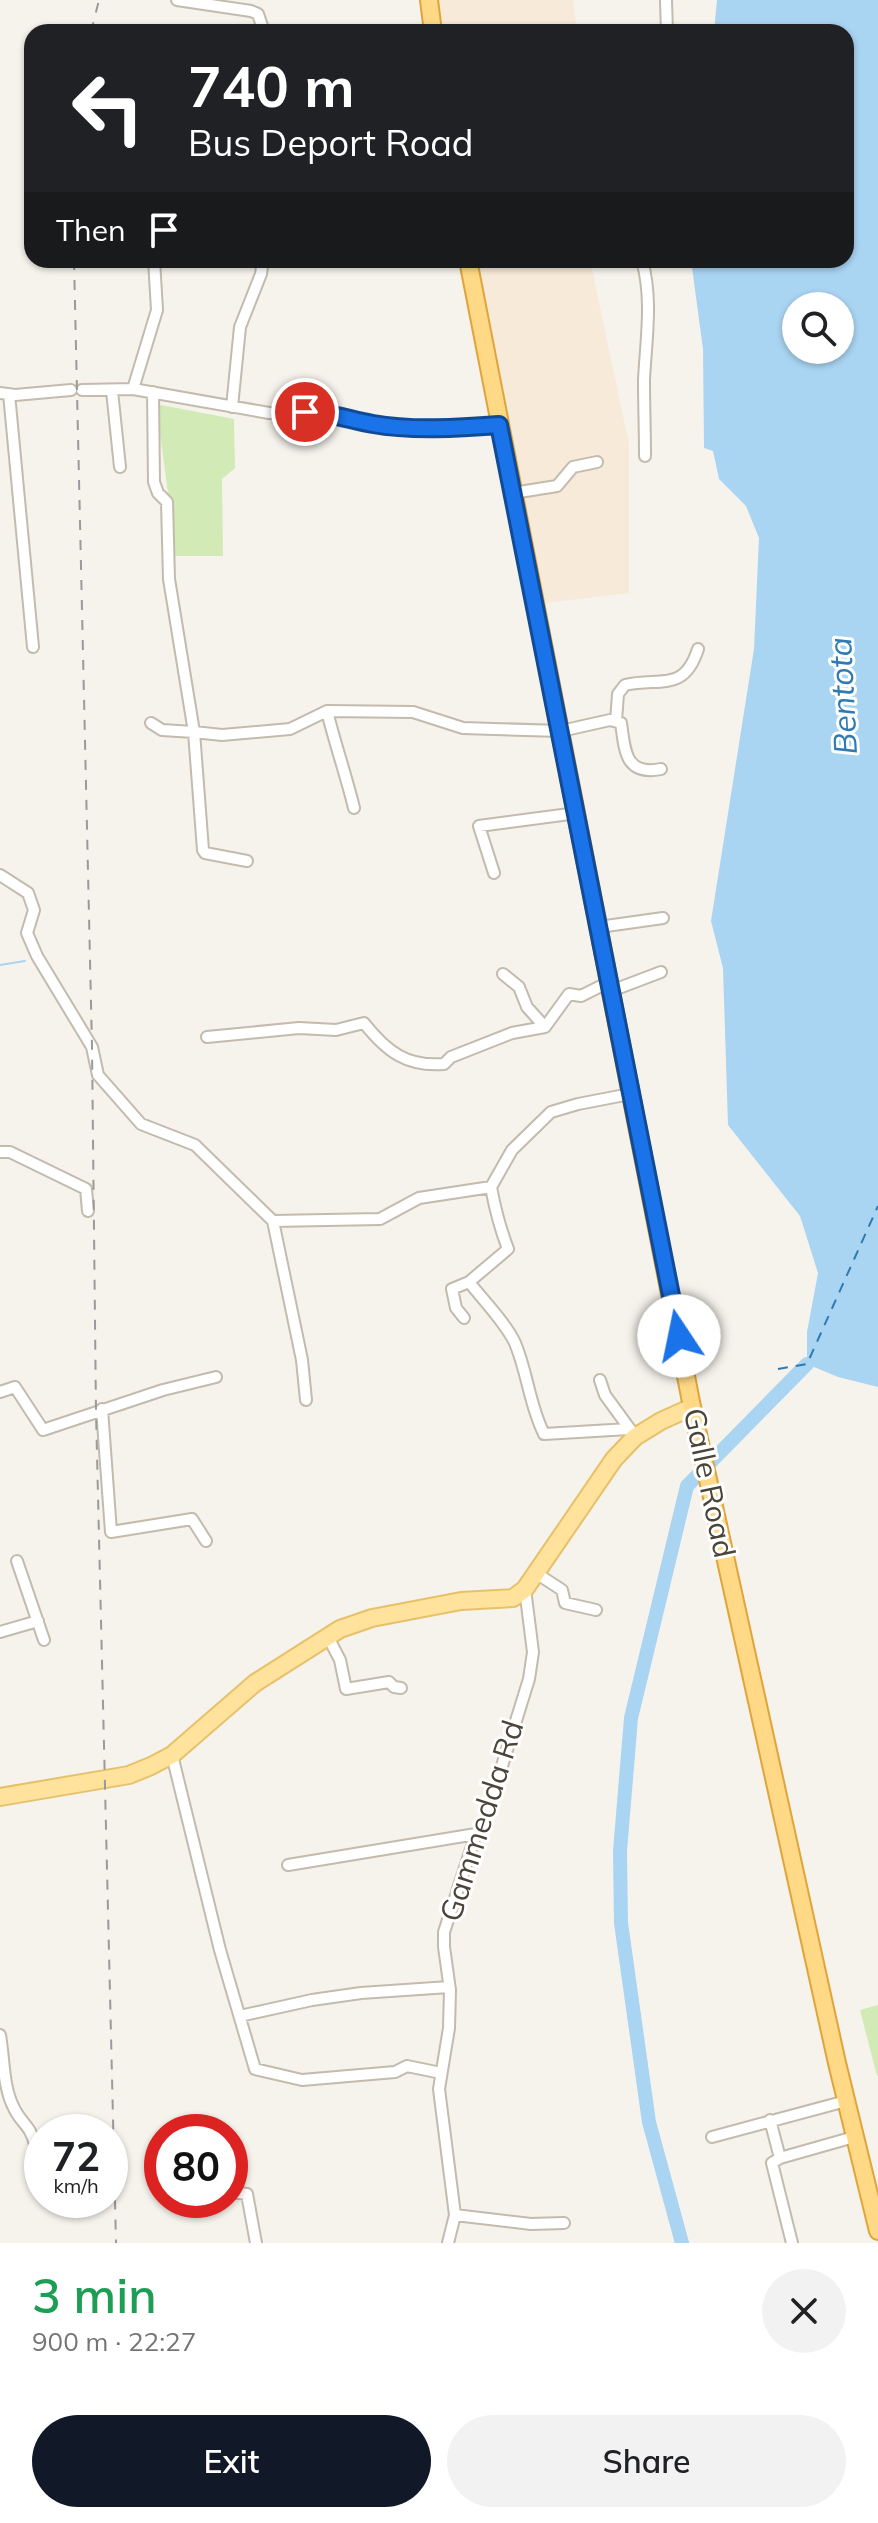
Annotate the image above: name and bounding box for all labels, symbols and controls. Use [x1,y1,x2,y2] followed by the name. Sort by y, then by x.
[188,51,355,121] text: 740 m
[56,56,160,160] icon: left
[188,120,473,165] text: Bus Deport Road
[142,208,186,252] icon: arrive
[56,211,126,249] text: Then
[782,292,854,364] map controls
[782,292,854,364] button: search
[271,378,339,446] pin
[283,390,327,434] icon: arrive
[819,636,865,756] water label: Bentota
[637,1294,721,1378] position arrow
[676,1405,744,1561] street label: Galle Road
[431,1715,531,1926] street label: Gammedda Rd
[144,2114,248,2218] speed limit sign: 80
[52,2131,100,2181] text: 72
[53,2173,99,2198] text: km/h
[32,2265,157,2325] text: 3 min
[762,2269,846,2353] button: close
[32,2325,196,2358] text: 900 m · 22:27
[32,2415,431,2507] button: Exit
[447,2415,846,2507] button: Share

